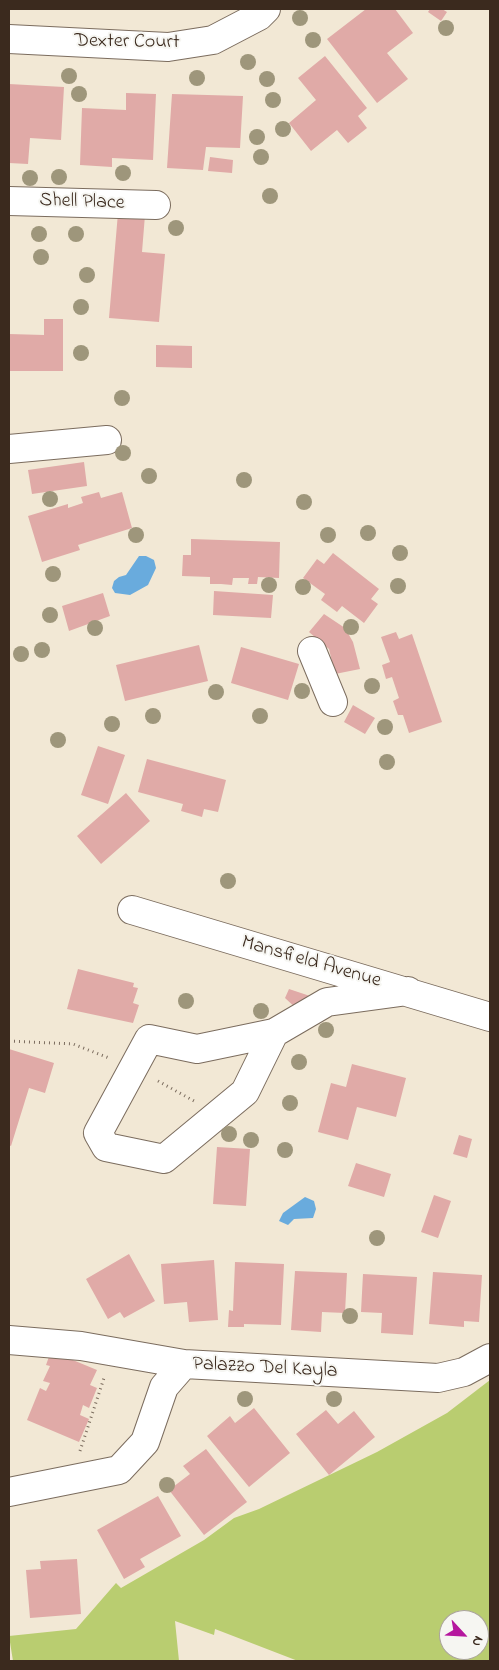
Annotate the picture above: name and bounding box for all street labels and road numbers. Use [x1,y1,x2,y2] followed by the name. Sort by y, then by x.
[74,30,180,56] street label: Dexter Court
[39,190,125,216] street label: Shell Place
[238,932,384,994] street label: Mansfield Avenue
[192,1353,338,1385] street label: Palazzo Del Kayla

